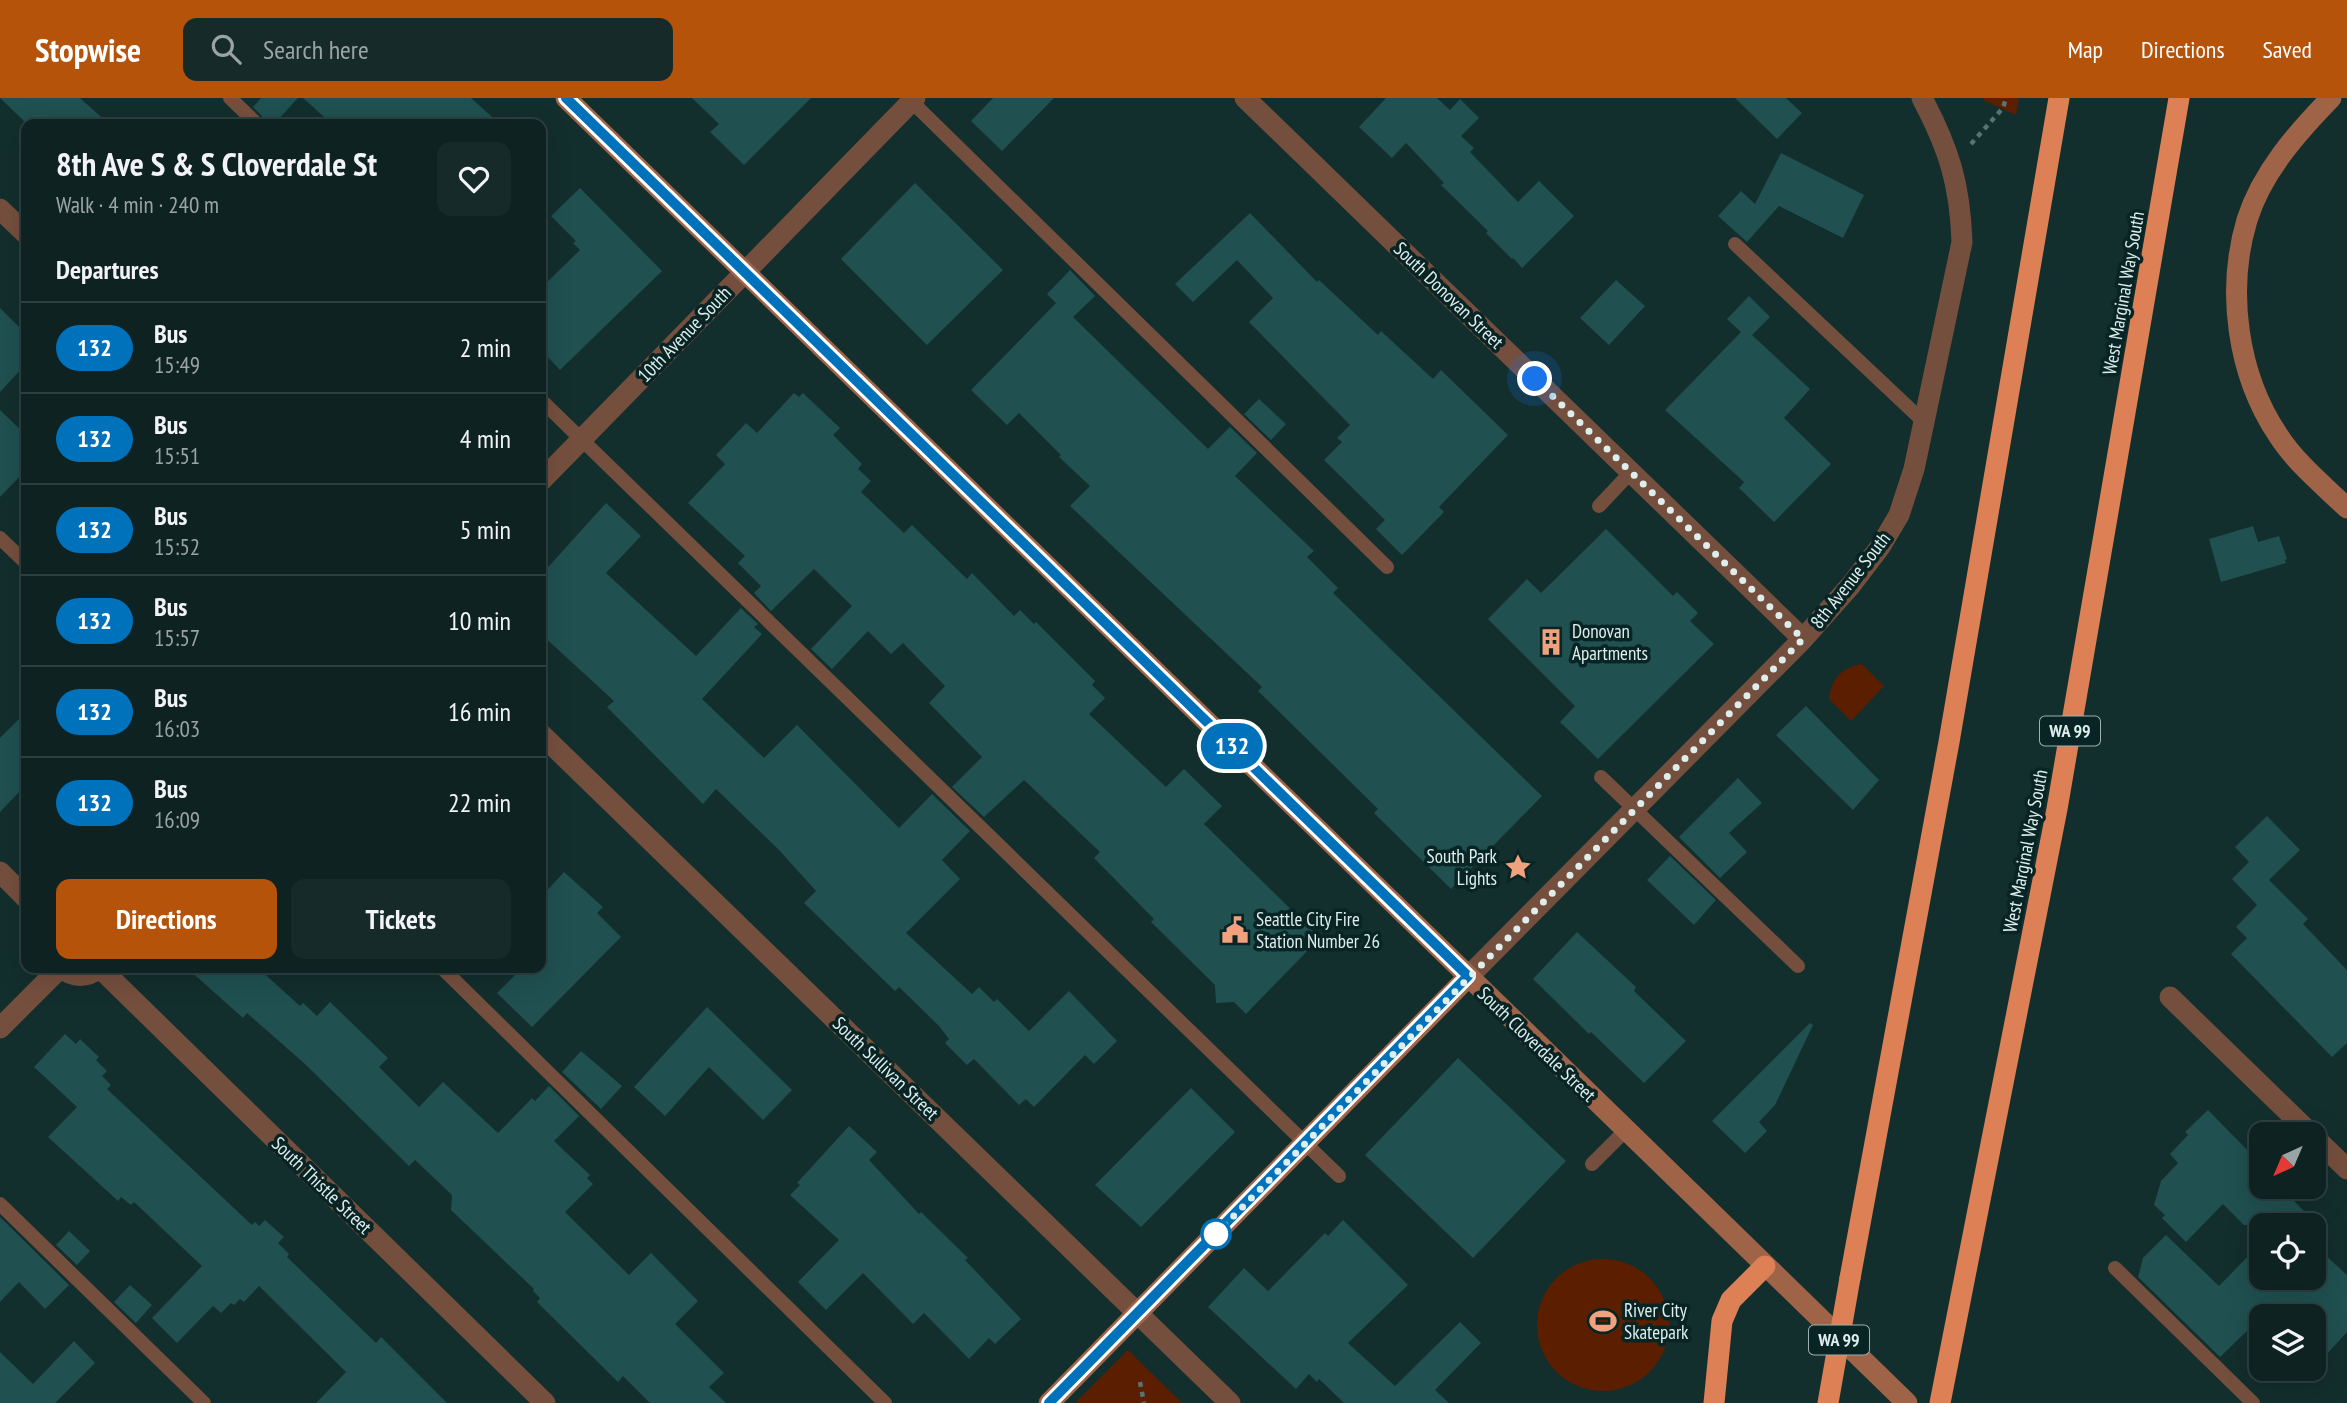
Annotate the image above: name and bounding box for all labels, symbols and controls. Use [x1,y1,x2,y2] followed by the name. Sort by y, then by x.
[183,18,673,81] search box
[35,28,141,71] text: Stopwise
[207,30,245,68] icon: search
[263,33,369,66] text: Search here
[2068,34,2103,65] text: Map
[2141,34,2225,65] text: Directions
[2263,34,2312,65] text: Saved
[56,142,377,185] text: 8th Ave S & S Cloverdale St
[437,142,511,216] button: heart
[56,190,219,219] text: Walk · 4 min · 240 m
[2097,209,2149,377] street label: West Marginal Way South
[1389,237,1509,354] street label: South Donovan Street
[56,253,159,286] text: Departures
[632,281,736,387] street label: 10th Avenue South
[154,317,187,350] text: Bus
[460,331,511,364] text: 2 min
[77,332,112,363] text: 132
[154,350,200,379] text: 15:49
[1517,361,1552,396] your location
[154,408,187,441] text: Bus
[460,422,511,455] text: 4 min
[77,423,112,454] text: 132
[154,441,200,470] text: 15:51
[154,499,187,532] text: Bus
[460,513,511,546] text: 5 min
[77,514,112,545] text: 132
[1805,527,1895,633] street label: 8th Avenue South
[154,532,200,561] text: 15:52
[154,590,187,623] text: Bus
[448,604,511,637] text: 10 min
[77,605,112,636] text: 132
[1572,619,1648,665] place label: Donovan Apartments
[154,623,200,652] text: 15:57
[1536,627,1566,657] building icon: Donovan Apartments
[154,681,187,714] text: Bus
[448,695,511,728] text: 16 min
[77,696,112,727] text: 132
[154,714,200,743] text: 16:03
[2040,716,2100,746] road number: WA 99
[1192,723,1272,769] line badge: 132
[1215,730,1249,761] text: 132
[1997,768,2053,934] street label: West Marginal Way South
[154,772,187,805] text: Bus
[448,786,511,819] text: 22 min
[77,787,112,818] text: 132
[154,805,200,834] text: 16:09
[1427,844,1498,890] place label: South Park Lights
[1503,852,1533,882] place icon: South Park Lights
[56,879,277,959] button: Directions
[291,879,511,959] button: Tickets
[1256,907,1380,953] place label: Seattle City Fire Station Number 26
[1220,915,1250,945] public building icon: Seattle City Fire Station Number 26
[1473,981,1602,1107] street label: South Cloverdale Street
[828,1011,945,1125] street label: South Sullivan Street
[2249,1122,2326,1199] north arrow
[2249,1122,2326,1381] map controls
[267,1131,378,1239] street label: South Thistle Street
[2249,1213,2326,1290] button: locate
[1201,1219,1231,1249] unlabelled marker
[1624,1298,1689,1344] place label: River City Skatepark
[2249,1304,2326,1381] button: layers
[1588,1306,1618,1336] sports icon: River City Skatepark
[1809,1325,1869,1354] road number: WA 99

